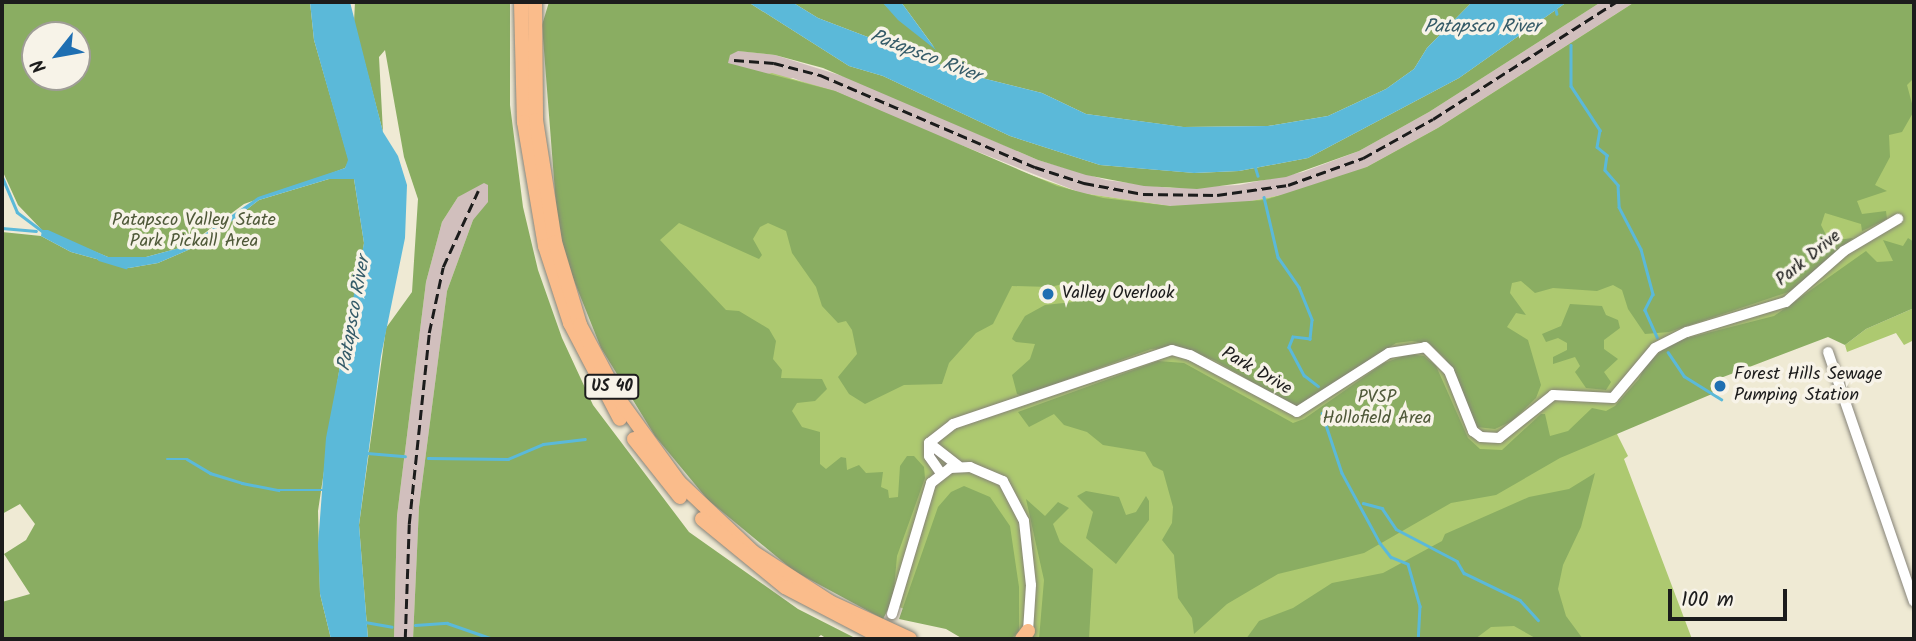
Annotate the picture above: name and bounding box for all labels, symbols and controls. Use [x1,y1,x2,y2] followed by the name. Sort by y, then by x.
[1424,17,1540,39] water label: Patapsco River
[21,21,91,91] north arrow
[867,26,983,88] water label: Patapsco River
[24,53,56,79] text: N
[112,211,276,254] park label: Patapsco Valley State Park Pickall Area
[1772,226,1846,292] street label: Park Drive
[334,255,376,373] water label: Patapsco River
[1062,283,1174,305] place label: Valley Overlook
[1040,286,1056,302] marker: Valley Overlook
[1217,343,1295,401] street label: Park Drive
[1734,365,1882,408] place label: Forest Hills Sewage Pumping Station
[584,374,640,400] road number: US 40
[1712,378,1728,394] marker: Forest Hills Sewage Pumping Station
[1323,388,1431,430] park label: PVSP Hollofield Area
[1671,574,1790,618] scale bar
[1681,584,1734,617] text: 100 m

